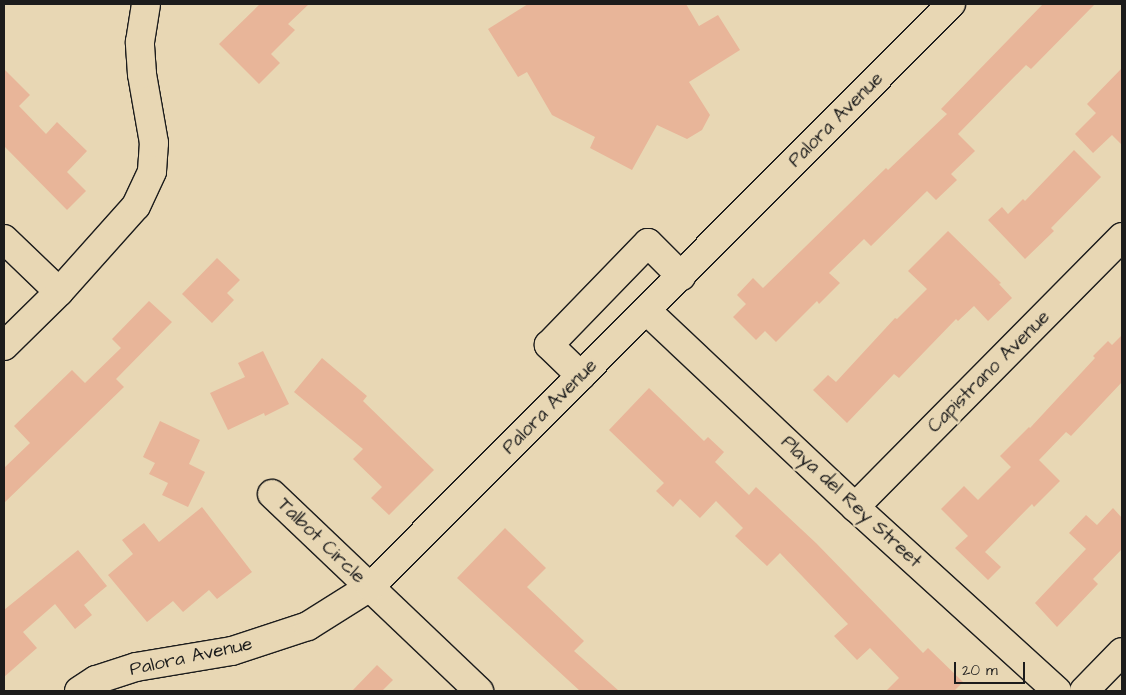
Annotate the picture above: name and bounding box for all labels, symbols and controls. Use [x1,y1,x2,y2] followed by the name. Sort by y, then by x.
[784,68,888,172] street label: Palora Avenue
[923,306,1055,438] street label: Capistrano Avenue
[498,355,602,459] street label: Palora Avenue
[776,431,926,573] street label: Playa del Rey Street
[272,493,370,589] street label: Talbot Circle
[128,633,254,681] street label: Palora Avenue
[956,652,1027,684] scale bar
[962,660,998,681] text: 20 m

